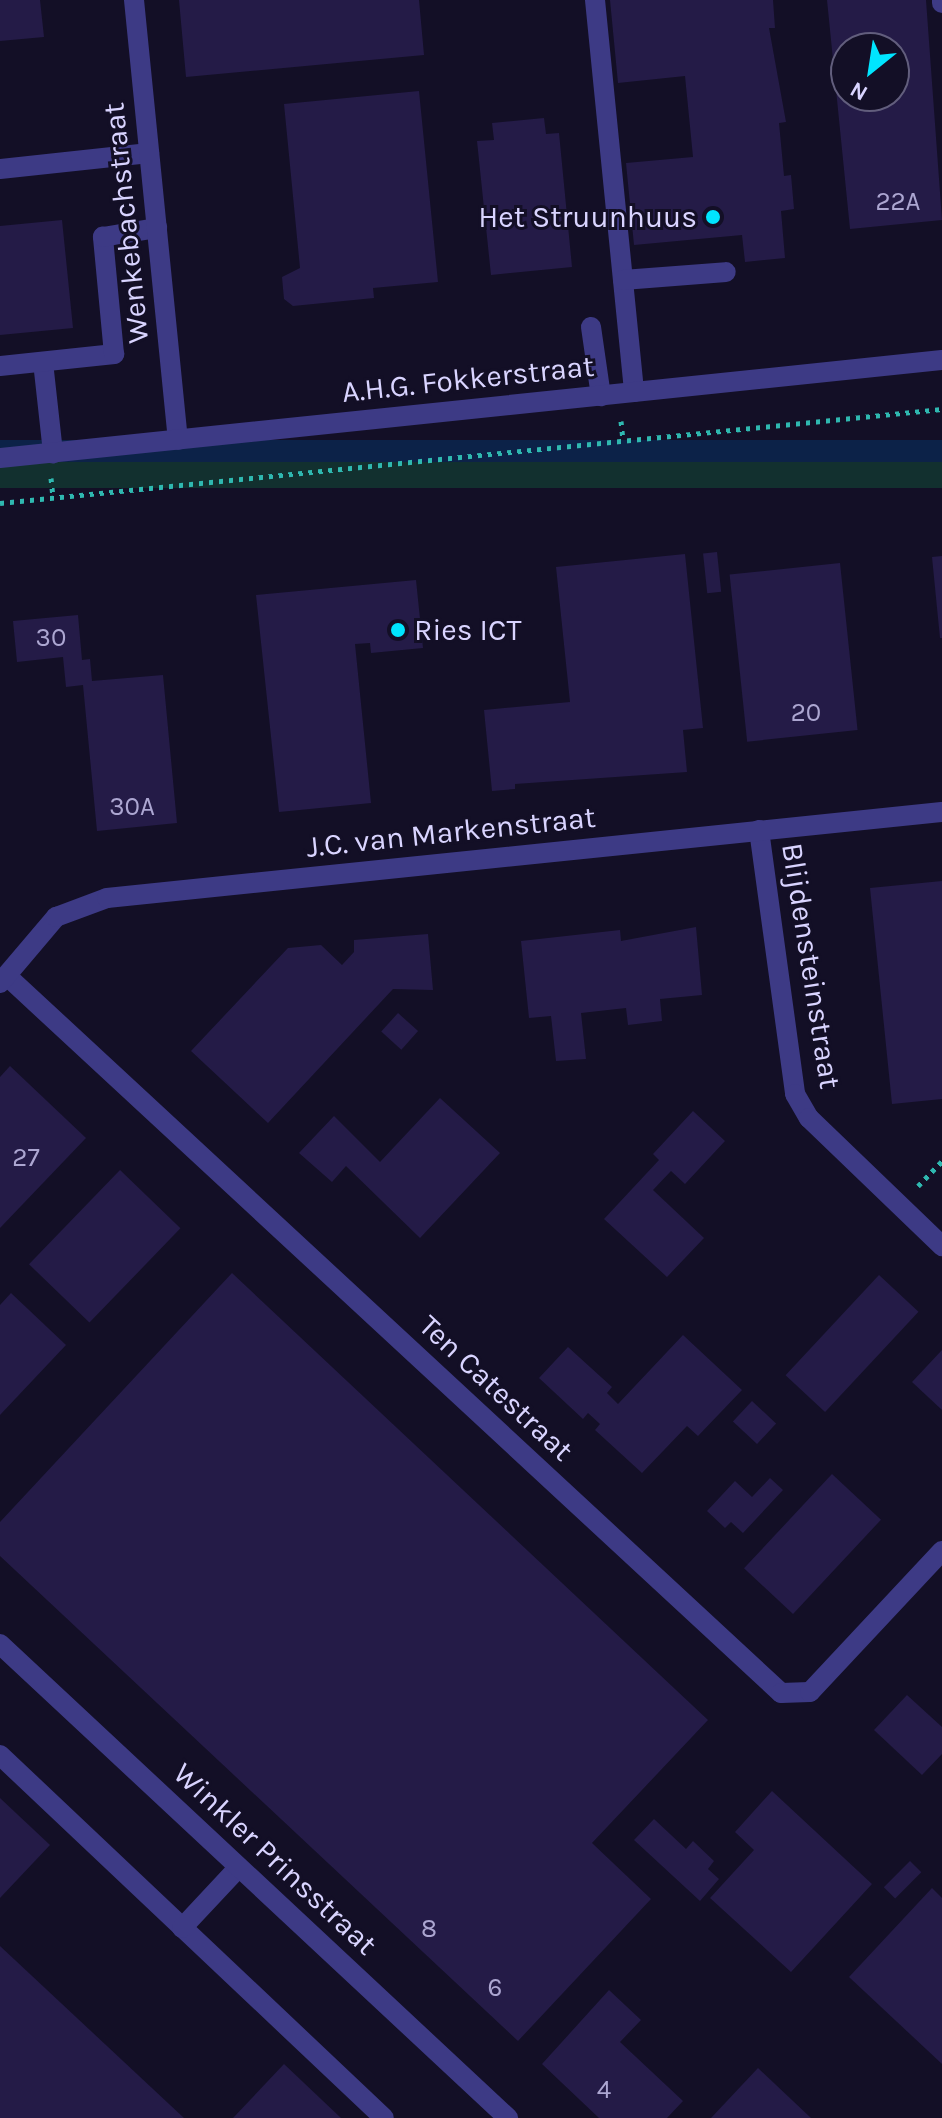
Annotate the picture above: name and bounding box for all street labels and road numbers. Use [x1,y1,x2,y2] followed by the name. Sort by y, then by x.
[95,101,157,345] street label: Wenkebachstraat
[340,348,596,410] street label: A.H.G. Fokkerstraat
[305,799,597,865] street label: J.C. van Markenstraat
[774,841,848,1091] street label: Blijdensteinstraat
[412,1308,580,1468] street label: Ten Catestraat
[166,1755,384,1963] street label: Winkler Prinsstraat

